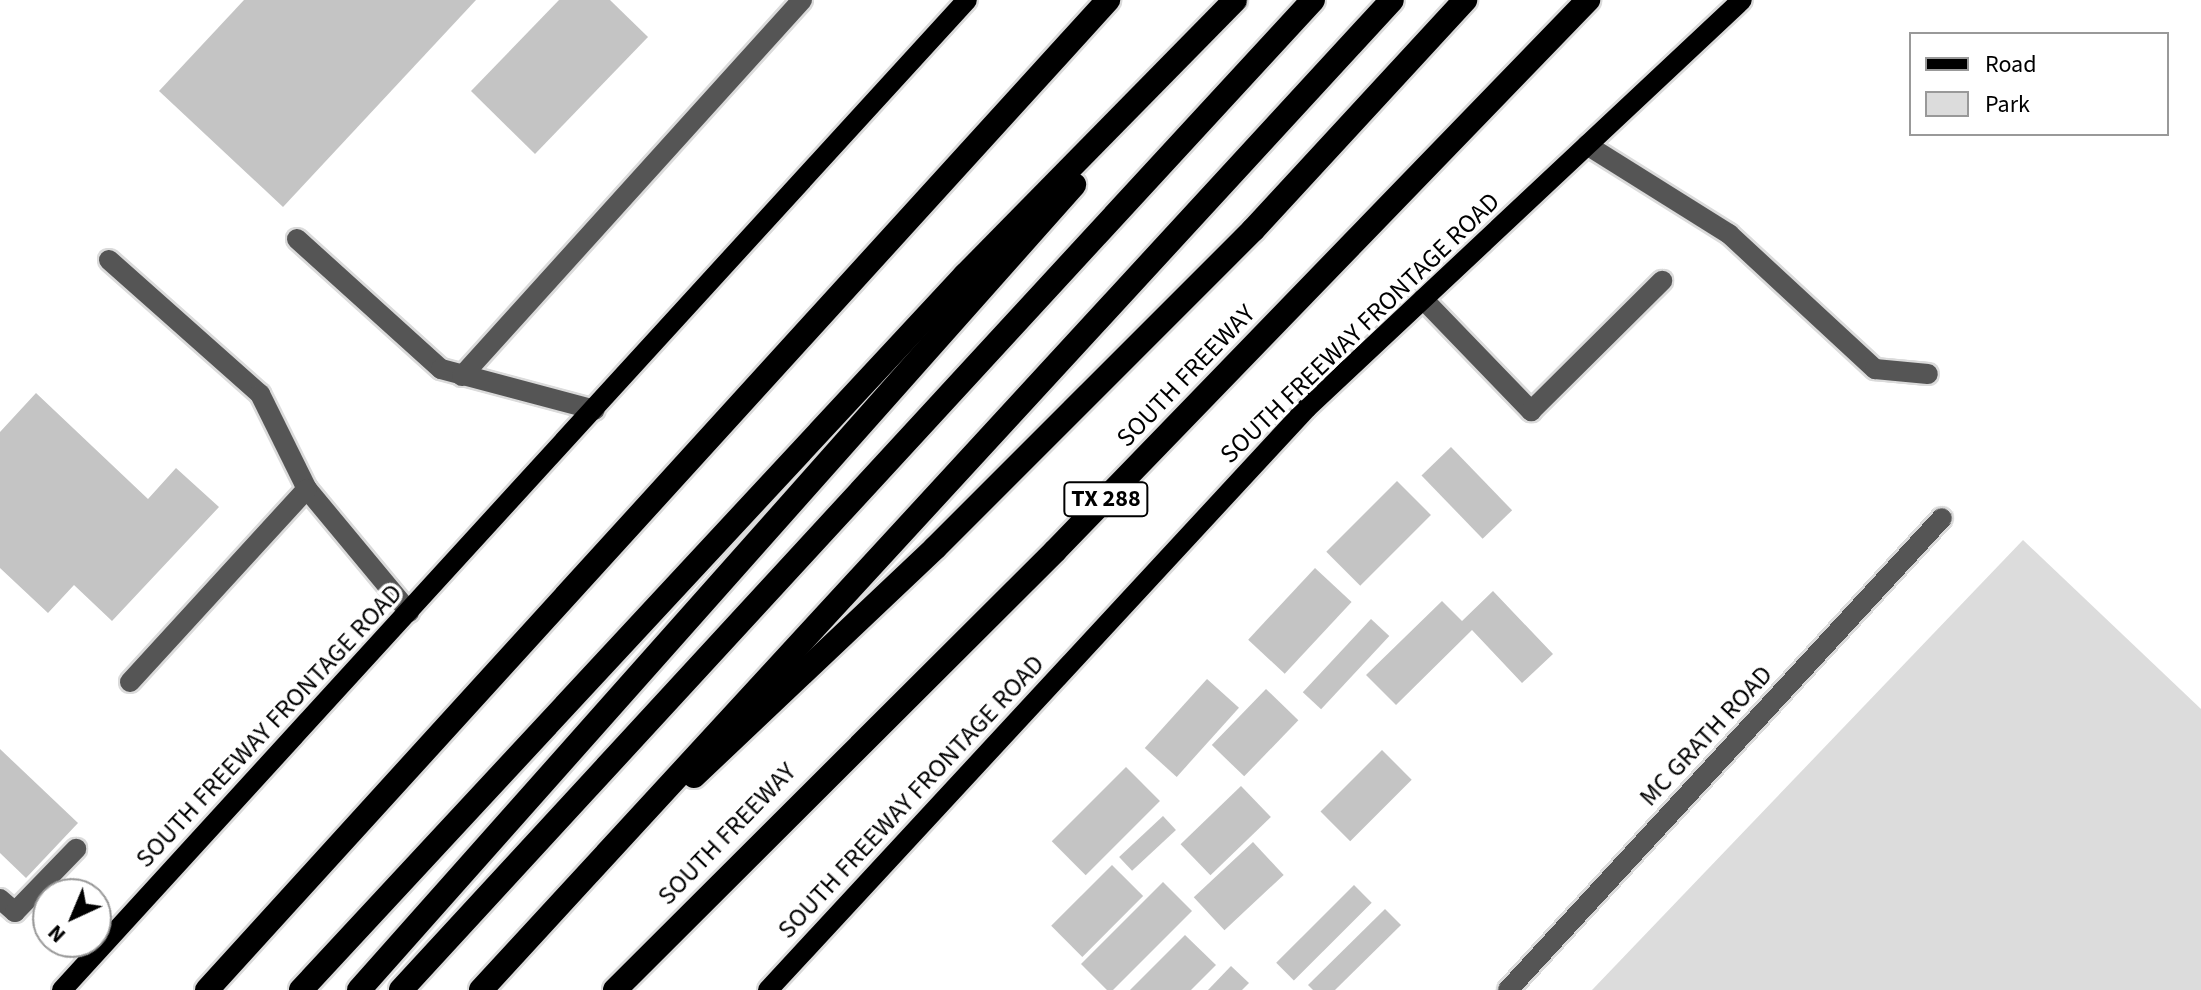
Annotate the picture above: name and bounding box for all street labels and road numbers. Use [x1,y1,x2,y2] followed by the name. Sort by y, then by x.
[1214,186,1506,470] street label: SOUTH FREEWAY FRONTAGE ROAD
[1110,298,1262,454] street label: SOUTH FREEWAY
[1062,479,1150,519] road number: TX 288
[129,578,409,874] street label: SOUTH FREEWAY FRONTAGE ROAD
[771,649,1051,945] street label: SOUTH FREEWAY FRONTAGE ROAD
[1633,659,1779,813] street label: MC GRATH ROAD
[651,756,803,912] street label: SOUTH FREEWAY

